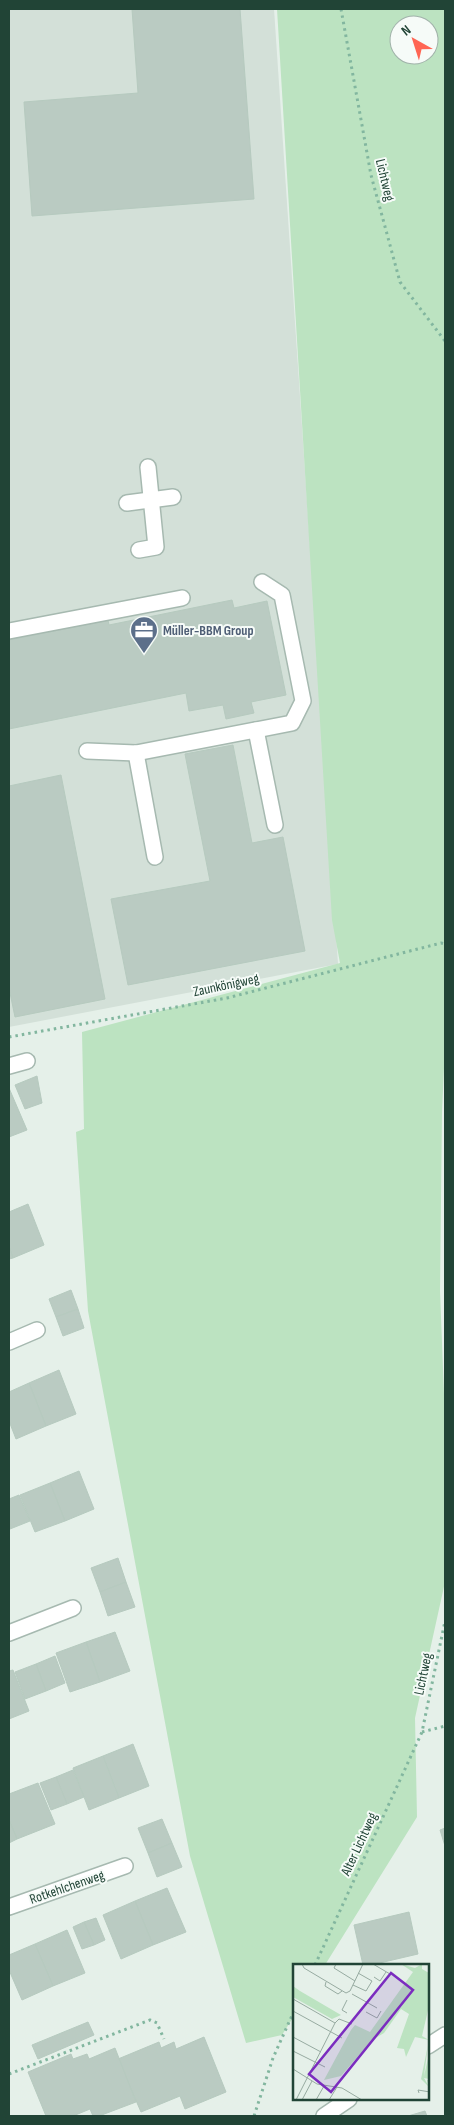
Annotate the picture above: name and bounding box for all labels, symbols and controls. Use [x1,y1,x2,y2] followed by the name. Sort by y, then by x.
[389,15,439,65] north arrow
[398,21,414,39] text: N
[372,157,398,203] street label: Lichtweg
[129,615,159,654] office icon: Müller-BBM Group
[163,622,254,639] place label: Müller-BBM Group
[192,970,261,1000] street label: Zaunkönigweg
[410,1651,436,1697] street label: Lichtweg
[337,1809,381,1879] street label: Alter Lichtweg
[27,1866,107,1908] street label: Rotkehlchenweg
[293,1964,429,2100] inset map

